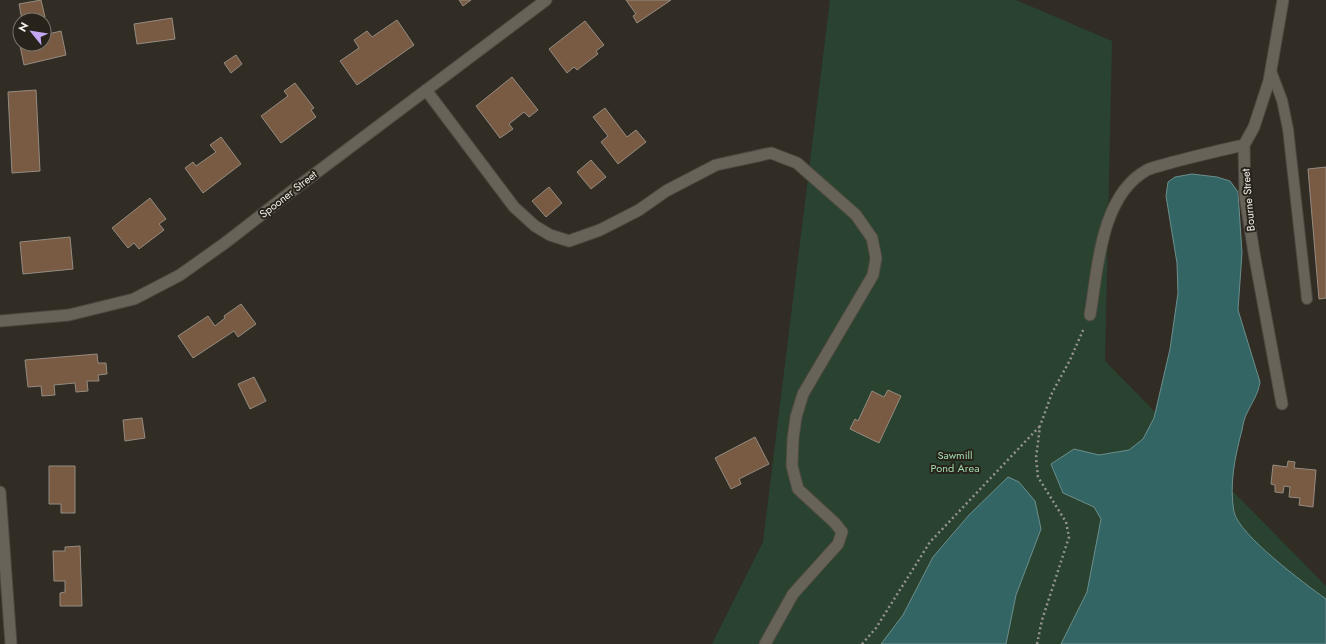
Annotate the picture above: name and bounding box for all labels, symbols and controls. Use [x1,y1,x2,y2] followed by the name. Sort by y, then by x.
[12,12,52,52] north arrow
[14,19,32,35] text: N
[256,166,320,222] street label: Spooner Street
[1237,168,1259,232] street label: Bourne Street
[931,447,979,476] park label: Sawmill Pond Area

